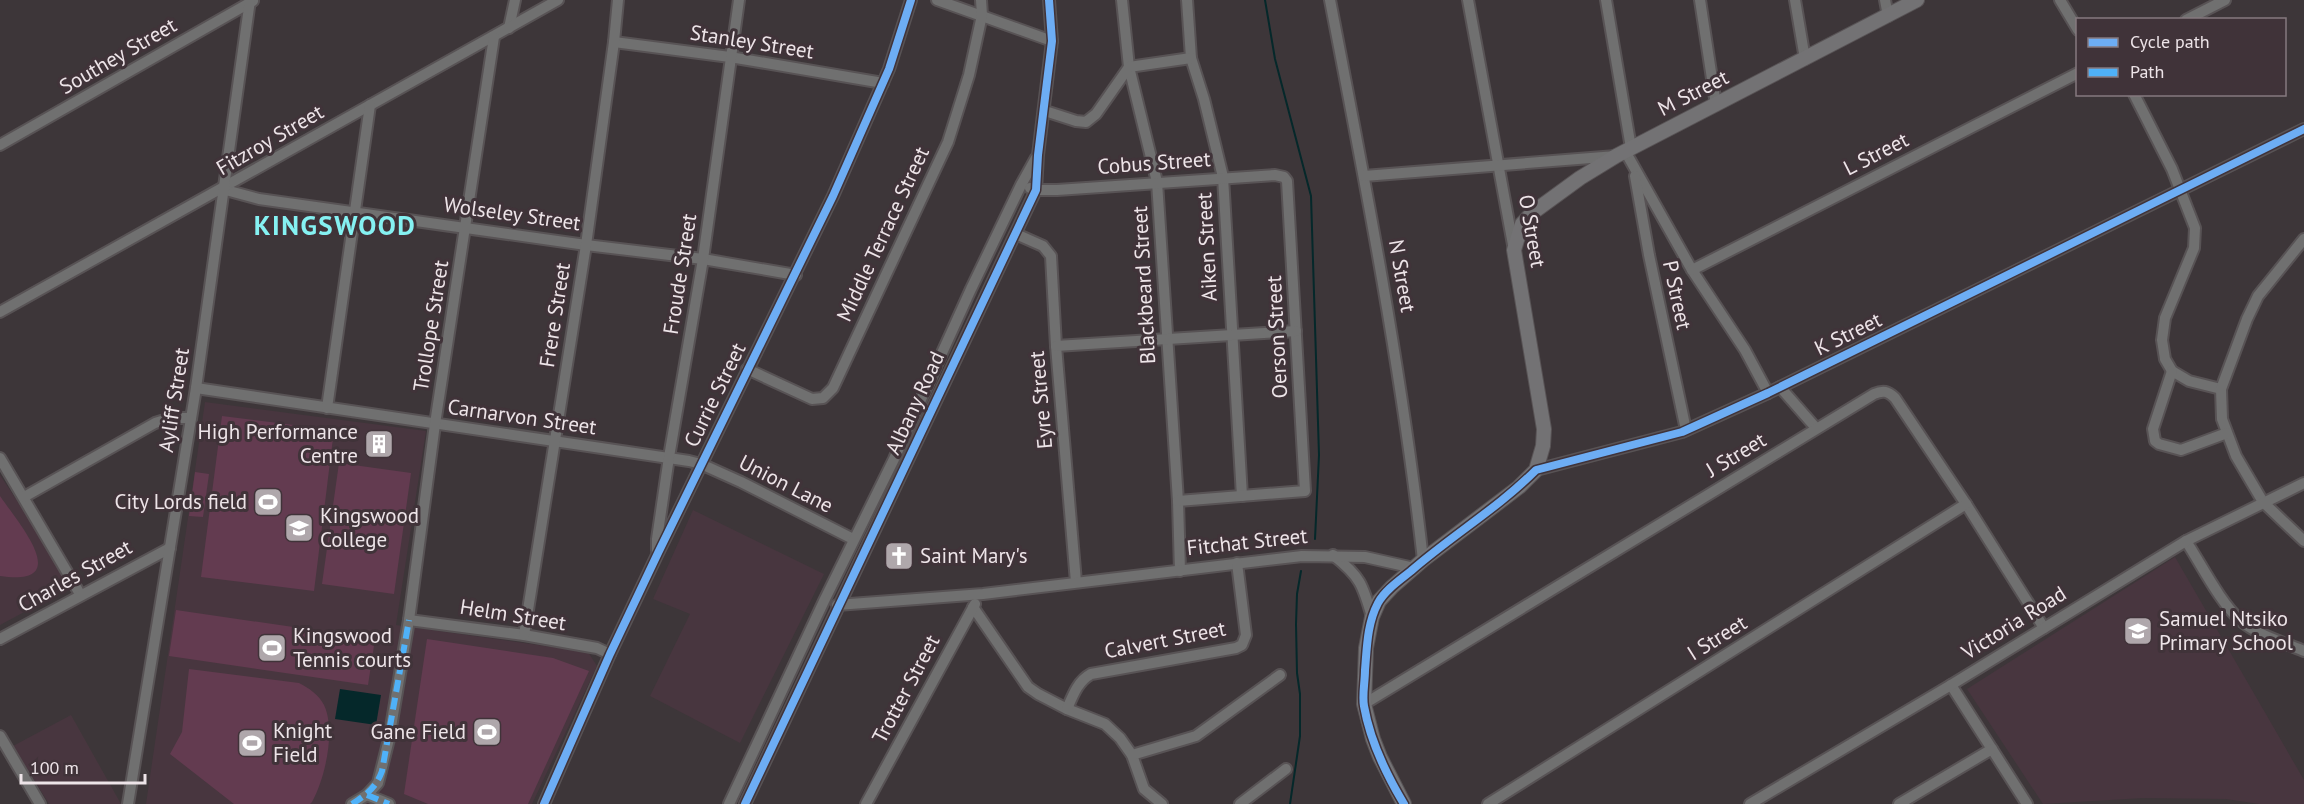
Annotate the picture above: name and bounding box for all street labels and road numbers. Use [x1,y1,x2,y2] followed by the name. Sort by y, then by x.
[54,11,181,100] street label: Southey Street
[688,18,816,65] street label: Stanley Street
[1653,63,1733,122] street label: M Street
[211,98,328,181] street label: Fitzroy Street
[1839,126,1913,181] street label: L Street
[830,142,935,326] street label: Middle Terrace Street
[1097,145,1211,180] street label: Cobus Street
[442,191,582,236] street label: Wolseley Street
[1190,192,1223,302] street label: Aiken Street
[1513,192,1552,270] street label: O Street
[1126,205,1161,365] street label: Blackbeard Street
[657,212,702,336] street label: Froude Street
[1383,237,1422,314] street label: N Street
[407,258,454,394] street label: Trollope Street
[1657,258,1698,332] street label: P Street
[533,261,576,369] street label: Frere Street
[1260,275,1293,399] street label: Oerson Street
[1810,306,1886,361] street label: K Street
[678,338,751,451] street label: Currie Street
[152,346,195,454] street label: Ayliff Street
[879,347,950,459] street label: Albany Road
[1023,350,1058,450] street label: Eyre Street
[446,393,598,440] street label: Carnarvon Street
[1700,426,1771,483] street label: J Street
[735,448,838,519] street label: Union Lane
[1185,522,1309,561] street label: Fitchat Street
[13,533,136,618] street label: Charles Street
[1956,580,2071,666] street label: Victoria Road
[458,593,568,636] street label: Helm Street
[1682,609,1752,666] street label: I Street
[1102,615,1228,664] street label: Calvert Street
[866,630,945,748] street label: Trotter Street

